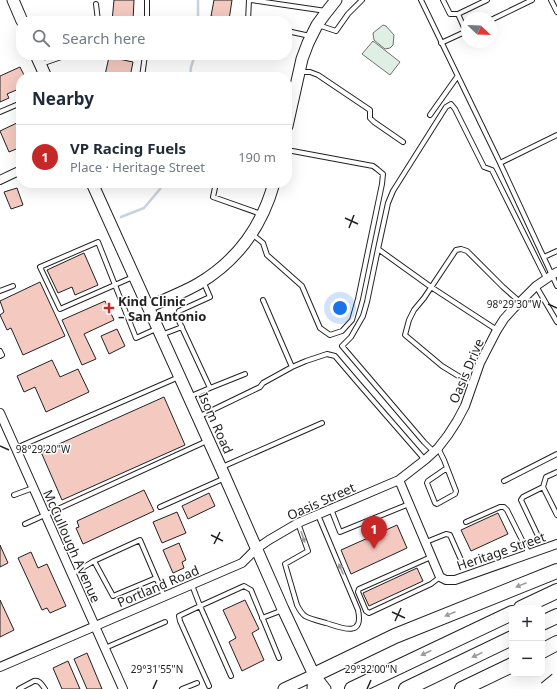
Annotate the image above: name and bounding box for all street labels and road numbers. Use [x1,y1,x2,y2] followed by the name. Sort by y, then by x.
[444,336,488,406] street label: Oasis Drive
[195,390,237,456] street label: Isom Road
[284,478,358,524] street label: Oasis Street
[39,487,105,605] street label: McCullough Avenue
[454,527,548,575] street label: Heritage Street
[114,561,202,611] street label: Portland Road

